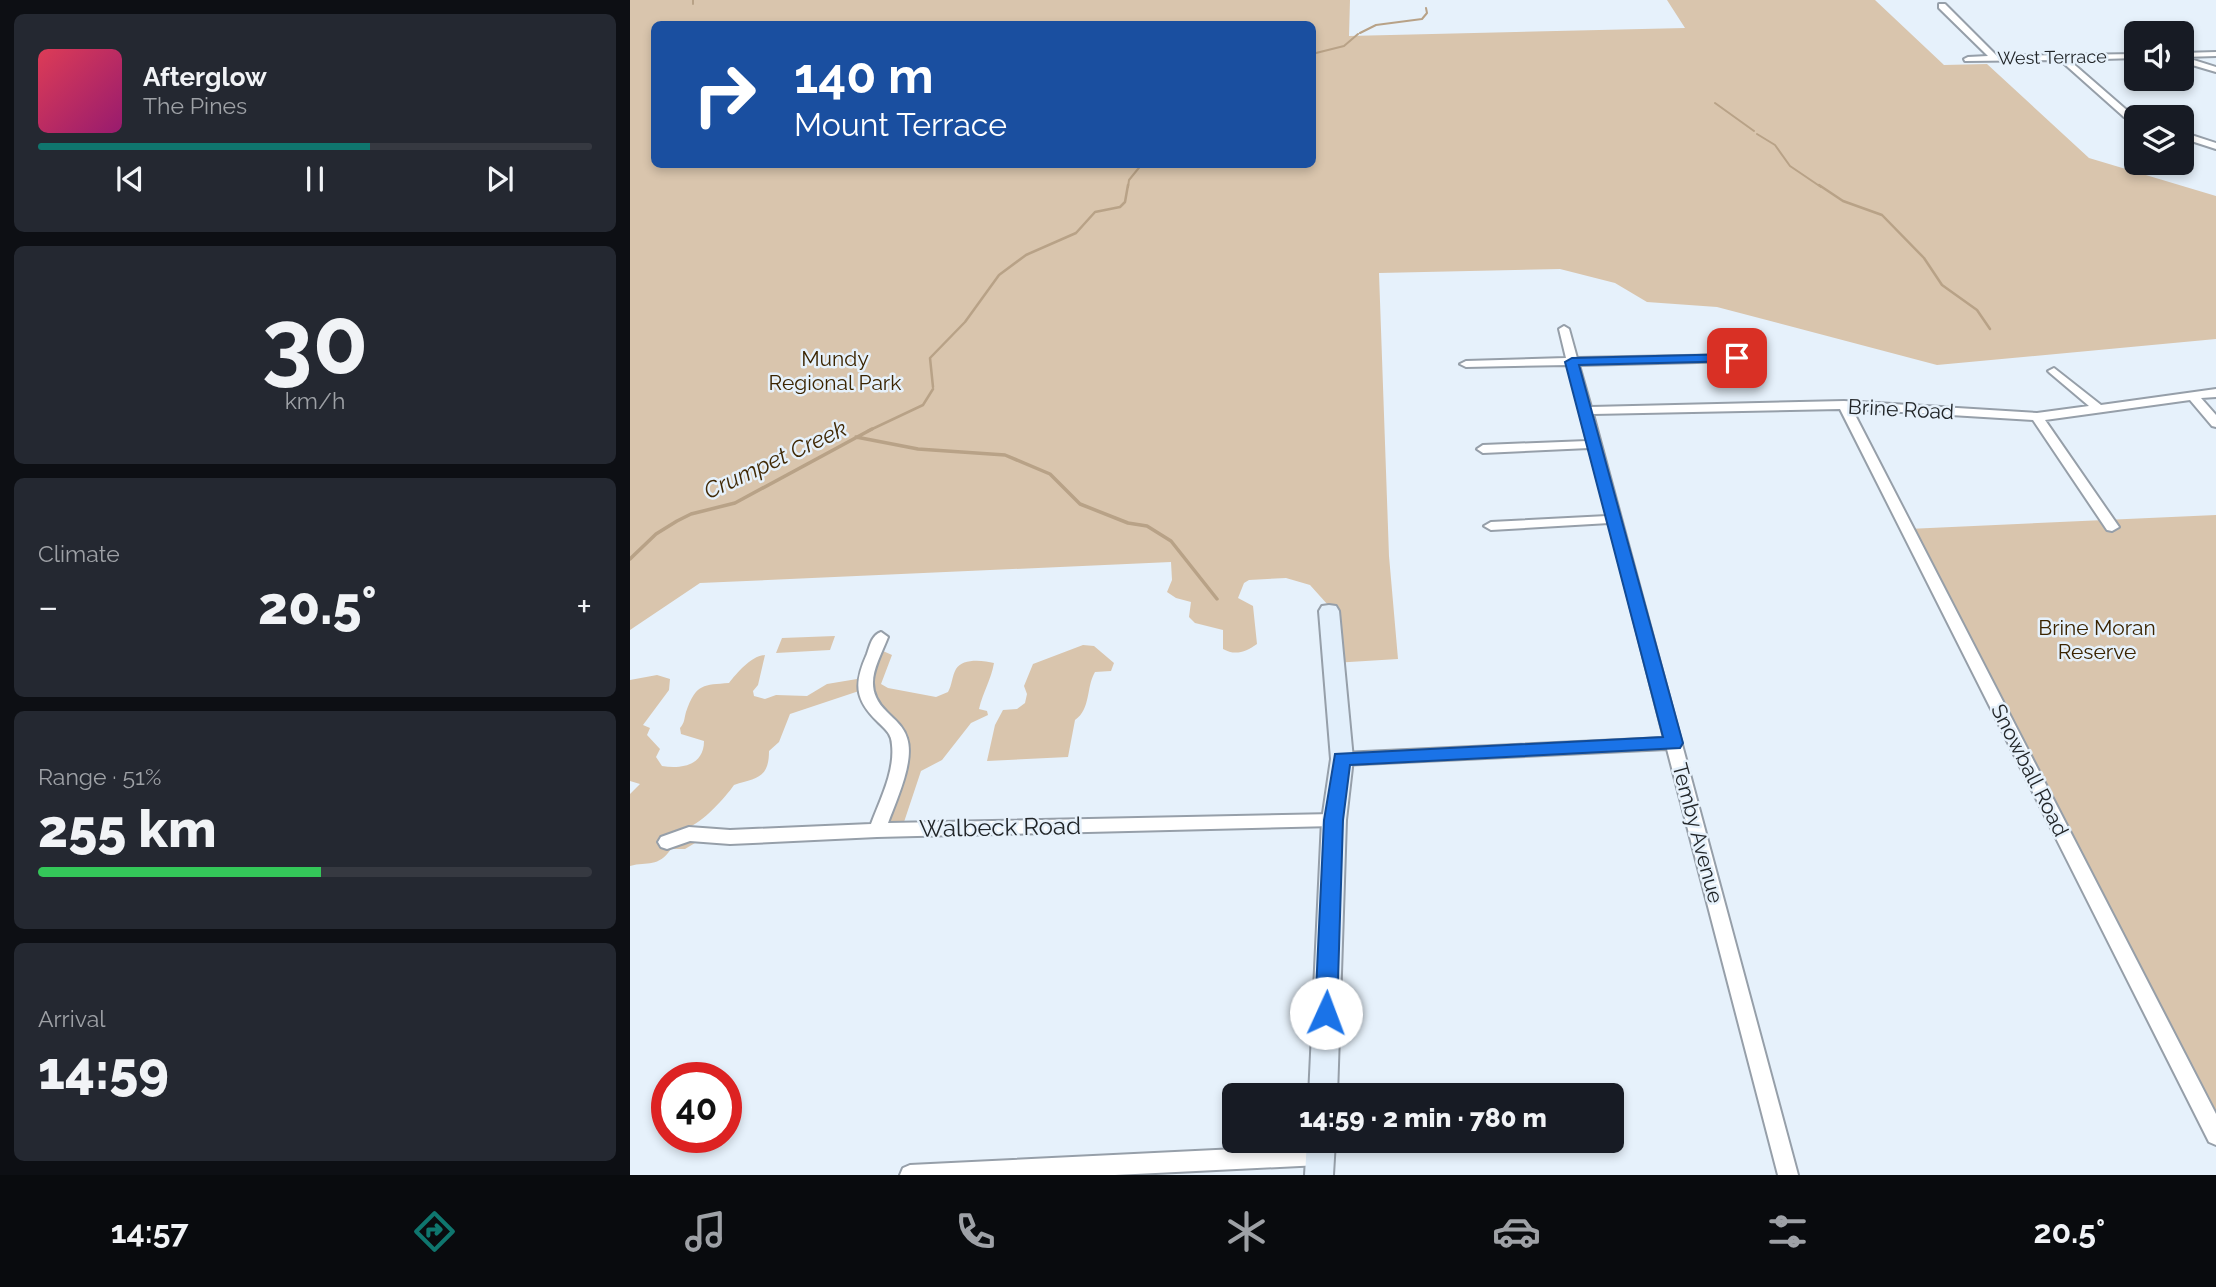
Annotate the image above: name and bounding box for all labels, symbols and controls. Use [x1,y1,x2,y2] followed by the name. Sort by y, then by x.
[2124,21,2194,175] map controls
[2124,21,2194,91] button: sound
[1997,46,2107,68] street label: West Terrace
[794,47,934,104] text: 140 m
[679,49,770,140] icon: right
[143,62,267,92] text: Afterglow
[143,92,247,119] text: The Pines
[2124,105,2194,175] button: layers
[794,106,1007,143] text: Mount Terrace
[111,160,149,198] icon: previous
[296,160,334,198] icon: pause
[481,160,519,198] icon: next
[262,288,368,395] text: 30
[1707,328,1767,388] pin
[1718,339,1756,377] icon: arrive
[769,346,901,395] park label: Mundy Regional Park
[285,387,345,414] text: km/h
[1847,394,1955,424] street label: Brine Road
[699,414,851,504] water label: Crumpet Creek
[38,540,120,567] text: Climate
[258,575,377,636] text: 20.5°
[38,584,58,629] text: −
[576,584,592,629] text: +
[2038,615,2156,664] park label: Brine Moran Reserve
[1986,700,2074,840] street label: Snowball Road
[1667,760,1729,906] street label: Temby Avenue
[38,763,161,790] text: Range · 51%
[38,798,217,859] text: 255 km
[919,811,1081,843] street label: Walbeck Road
[1289,976,1363,1050] position arrow
[38,1005,105,1032] text: Arrival
[38,1040,169,1101] text: 14:59
[651,1062,742,1153] speed limit sign: 40
[1299,1103,1547,1133] text: 14:59 · 2 min · 780 m
[410,1207,459,1256] icon: directions
[681,1207,730,1256] icon: music
[951,1207,1000,1256] icon: phone
[1222,1207,1271,1256] icon: climate
[1492,1207,1541,1256] icon: car
[1763,1207,1812,1256] icon: filters
[111,1213,188,1250] text: 14:57
[2033,1213,2105,1250] text: 20.5°

